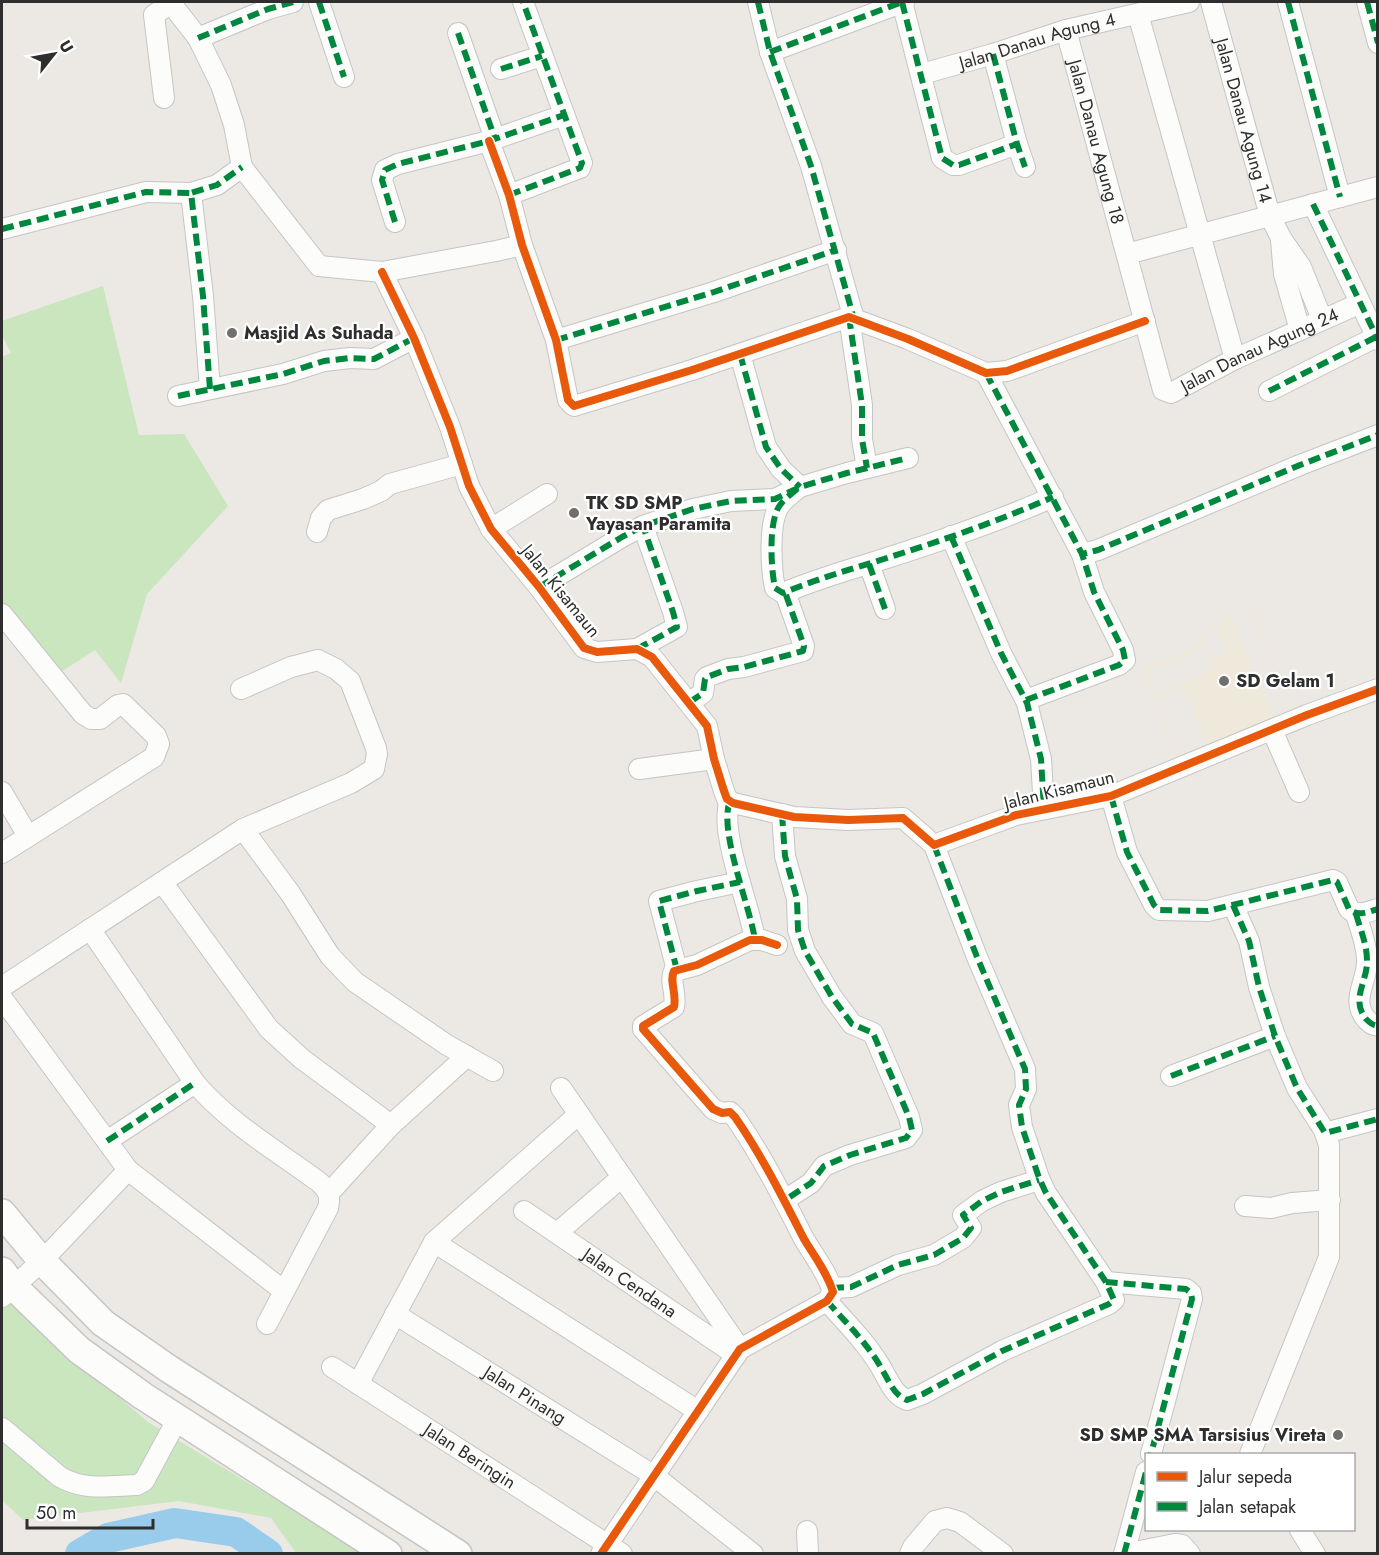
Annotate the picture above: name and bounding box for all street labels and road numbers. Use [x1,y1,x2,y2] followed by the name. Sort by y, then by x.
[954,6,1118,76] street label: Jalan Danau Agung 4
[1208,33,1279,206] street label: Jalan Danau Agung 14
[1061,55,1131,227] street label: Jalan Danau Agung 18
[1174,301,1343,400] street label: Jalan Danau Agung 24
[514,537,607,643] street label: Jalan Kisamaun
[999,764,1117,817] street label: Jalan Kisamaun
[576,1240,682,1324] street label: Jalan Cendana
[477,1358,571,1431] street label: Jalan Pinang
[417,1415,521,1495] street label: Jalan Beringin

